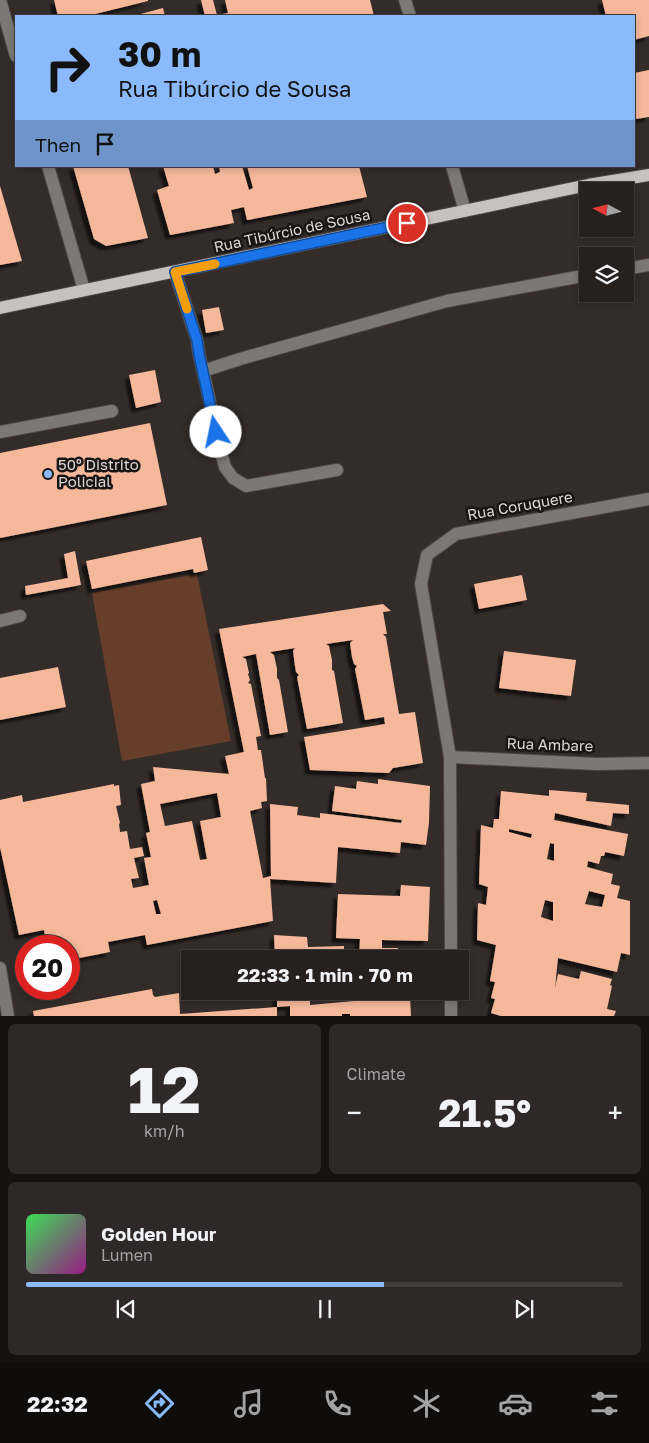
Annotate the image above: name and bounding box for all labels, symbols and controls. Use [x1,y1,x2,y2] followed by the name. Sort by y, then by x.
[118,33,201,75] text: 30 m
[35,35,100,100] icon: right
[118,75,352,102] text: Rua Tibúrcio de Sousa
[91,130,119,158] icon: arrive
[35,133,81,156] text: Then
[579,182,634,238] north arrow
[579,182,634,302] map controls
[386,202,428,244] pin
[212,205,372,255] street label: Rua Tibúrcio de Sousa
[393,209,421,237] icon: arrive
[579,247,634,302] button: layers
[189,405,241,457] position arrow
[58,455,139,490] place label: 50º Distrito Policial
[42,468,54,480] marker: 50º Distrito Policial
[466,487,574,523] street label: Rua Coruquere
[506,733,594,755] street label: Rua Ambare
[15,935,80,1000] speed limit sign: 20
[237,963,413,986] text: 22:33 · 1 min · 70 m
[128,1049,201,1127] text: 12
[347,1064,406,1084] text: Climate
[438,1090,531,1135] text: 21.5°
[347,1096,362,1129] text: −
[608,1096,623,1129] text: +
[144,1121,185,1141] text: km/h
[101,1222,216,1245] text: Golden Hour
[101,1245,153,1265] text: Lumen
[112,1295,140,1323] icon: previous
[311,1295,339,1323] icon: pause
[510,1295,538,1323] icon: next
[142,1386,177,1421] icon: directions
[231,1386,266,1421] icon: music
[320,1386,355,1421] icon: phone
[409,1386,444,1421] icon: climate
[498,1386,533,1421] icon: car
[587,1386,622,1421] icon: filters
[27,1390,88,1417] text: 22:32

